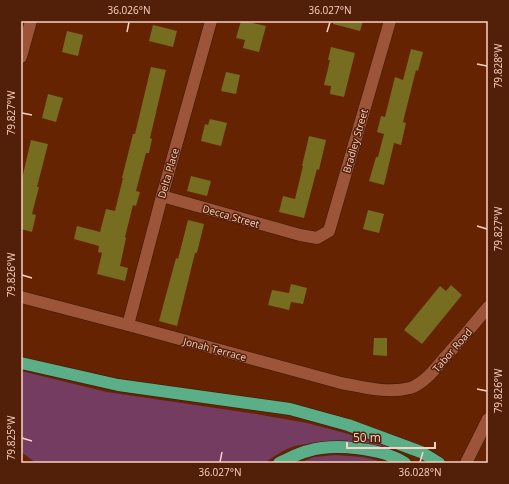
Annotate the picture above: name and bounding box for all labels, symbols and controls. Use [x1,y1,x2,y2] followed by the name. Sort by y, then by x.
[107,3,151,17] text: 36.026°N
[308,3,352,17] text: 36.027°N
[491,43,505,88] text: 79.828°W
[4,90,18,135] text: 79.827°W
[339,107,371,175] street label: Bradley Street
[154,146,182,200] street label: Delta Place
[201,201,261,231] street label: Decca Street
[491,206,505,251] text: 79.827°W
[4,252,18,297] text: 79.826°W
[429,325,475,375] street label: Tabor Road
[181,334,248,364] street label: Jonah Terrace
[491,368,505,413] text: 79.826°W
[4,415,18,460] text: 79.825°W
[347,424,435,450] scale bar
[353,429,381,446] text: 50 m
[198,465,242,479] text: 36.027°N
[398,465,442,479] text: 36.028°N

